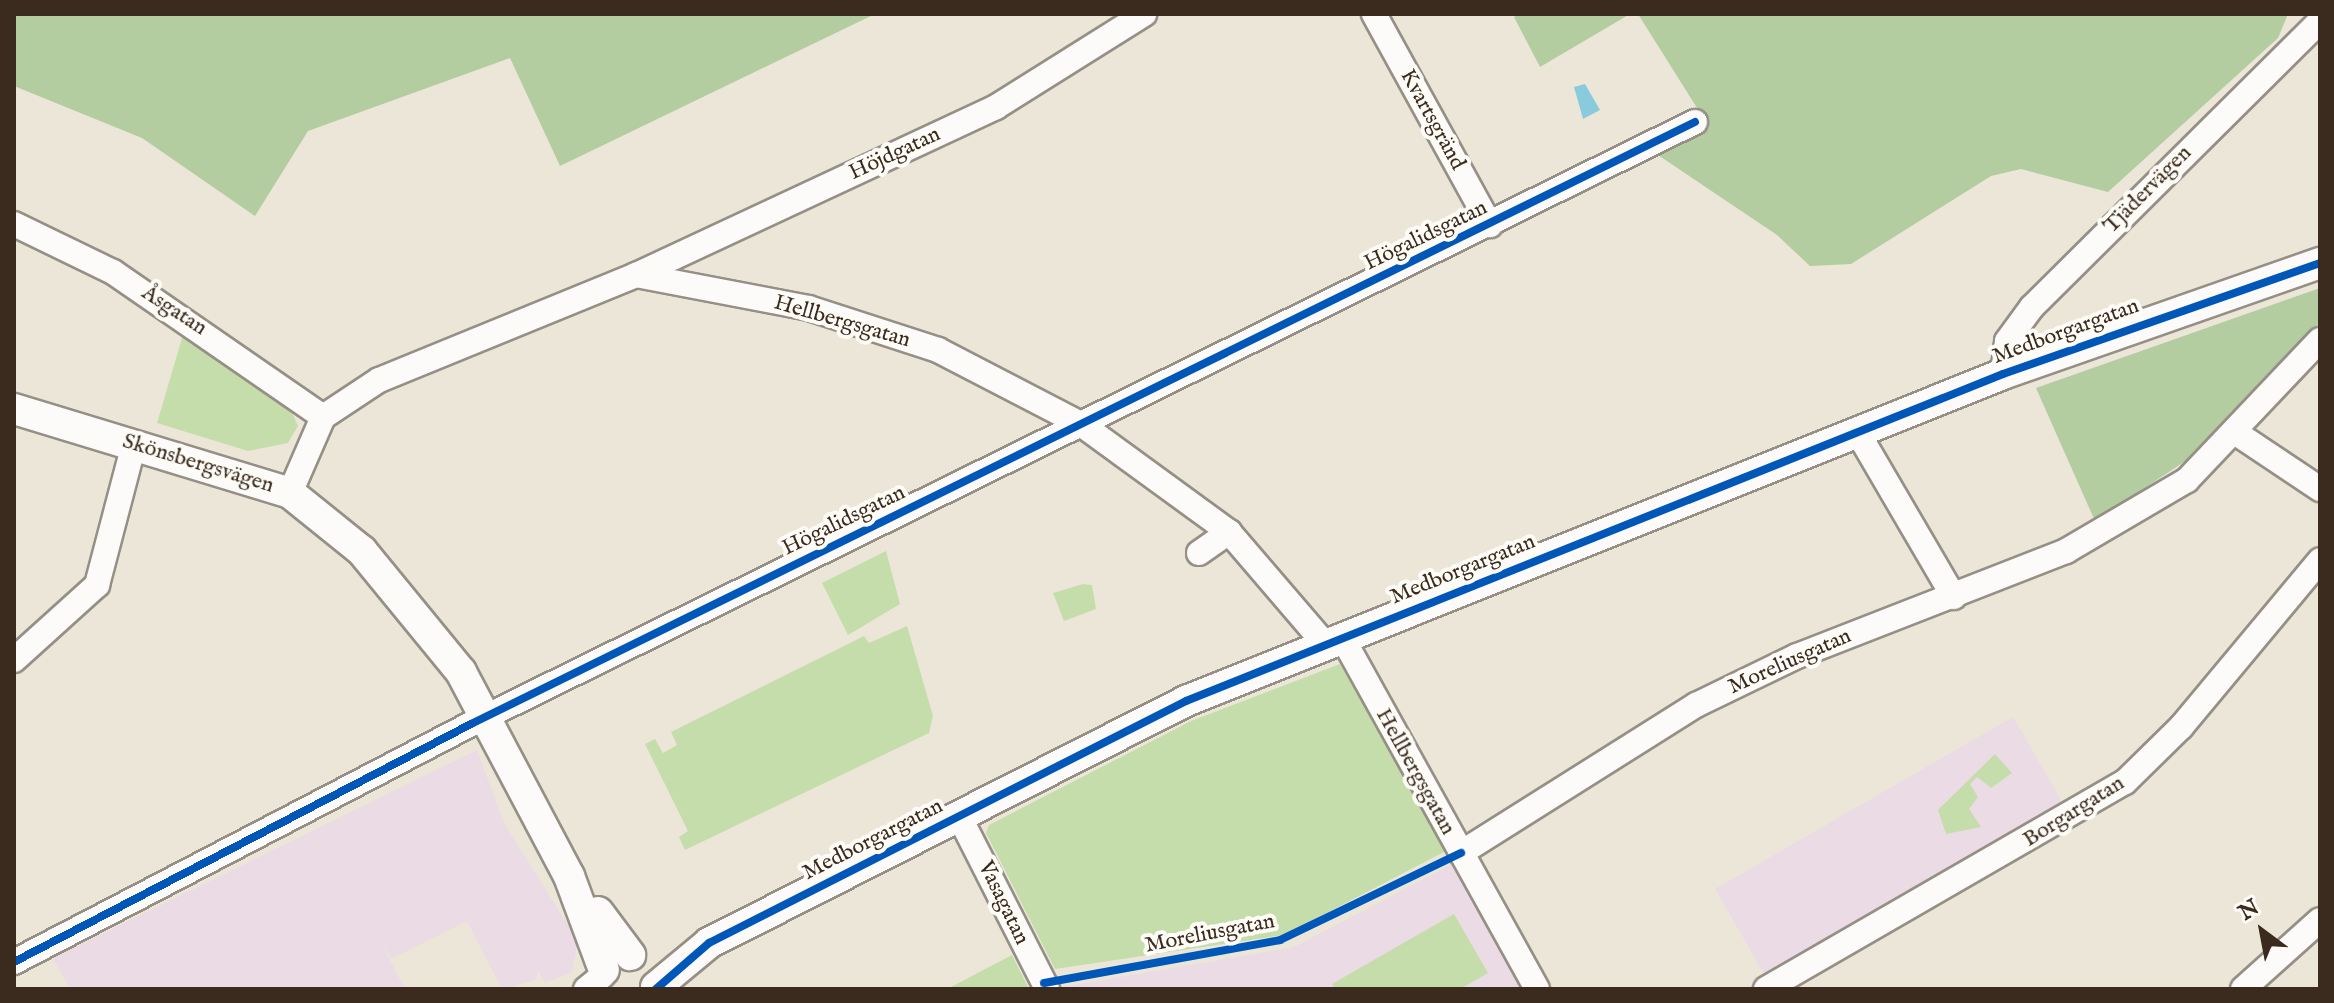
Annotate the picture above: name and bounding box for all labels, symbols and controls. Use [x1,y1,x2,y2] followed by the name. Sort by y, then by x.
[1394,65,1470,175] street label: Kvartsgränd
[845,121,945,187] street label: Höjdgatan
[2098,140,2198,240] street label: Tjädervägen
[1360,195,1492,277] street label: Högalidsgatan
[136,280,212,342] street label: Åsgatan
[771,290,913,354] street label: Hellbergsgatan
[1989,293,2143,371] street label: Medborgargatan
[119,428,277,500] street label: Skönsbergsvägen
[778,480,910,562] street label: Högalidsgatan
[1387,529,1539,611] street label: Medborgargatan
[1725,623,1855,701] street label: Moreliusgatan
[1369,704,1461,840] street label: Hellbergsgatan
[2019,771,2129,853] street label: Borgargatan
[799,793,947,887] street label: Medborgargatan
[971,857,1035,949] street label: Vasagatan
[2222,891,2302,971] north arrow
[2234,894,2265,928] text: N
[1143,908,1277,960] street label: Moreliusgatan

